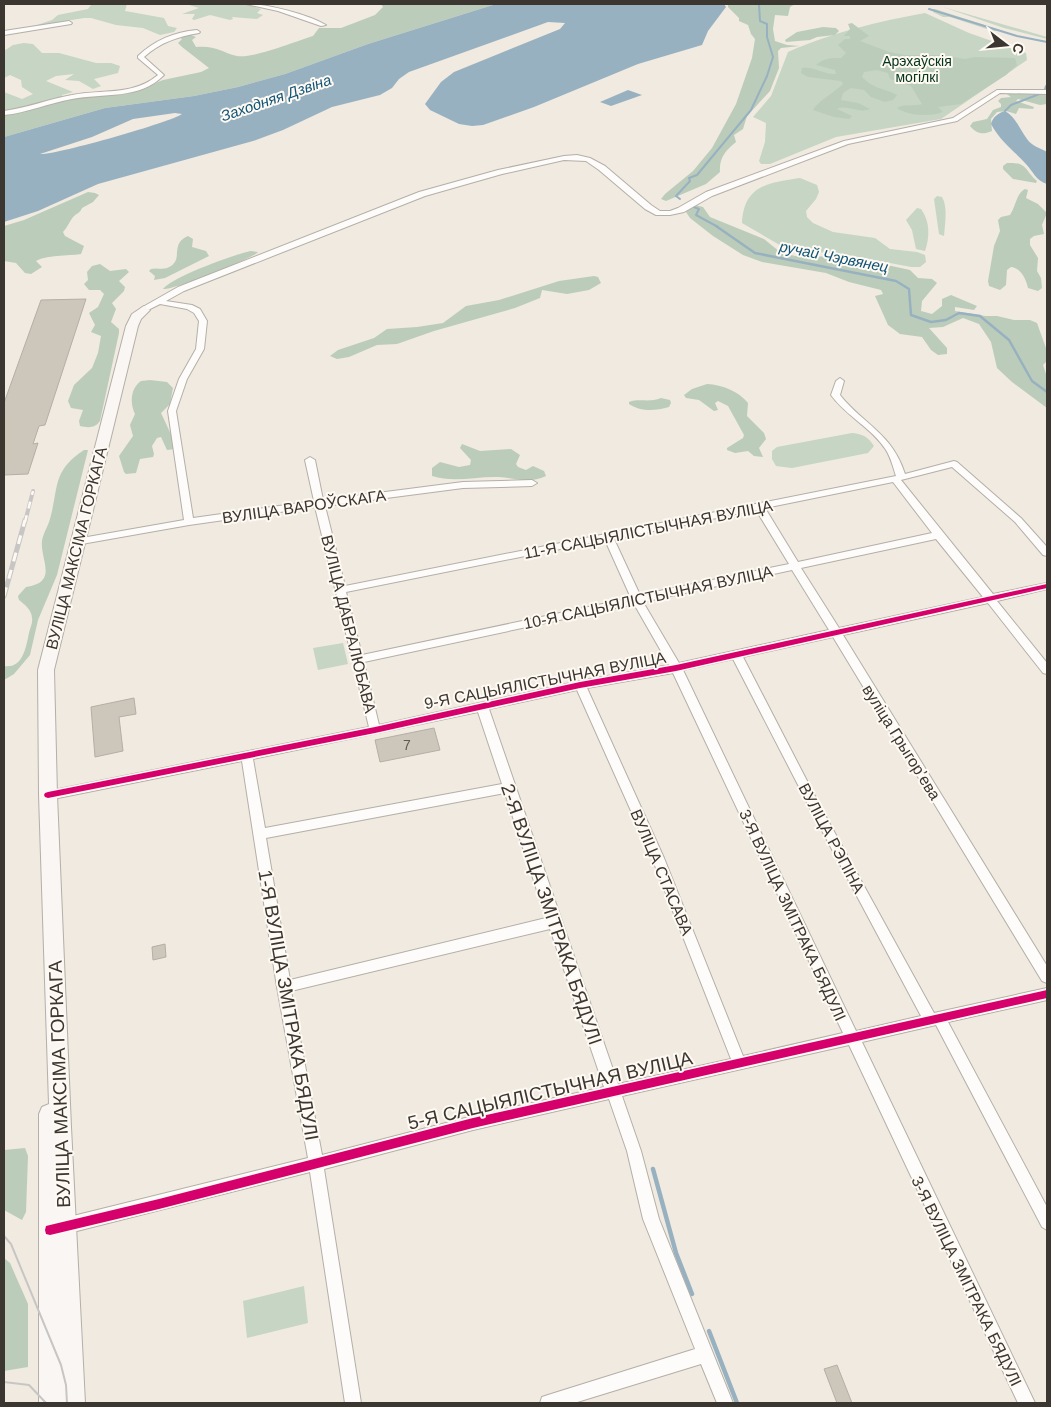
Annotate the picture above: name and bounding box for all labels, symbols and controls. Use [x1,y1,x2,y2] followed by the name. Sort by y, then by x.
[981,20,1031,70] north arrow
[1009,42,1028,56] text: С
[882,53,952,85] park label: Арэхаўскія могілкі
[218,71,333,124] water label: Заходняя Дзвіна
[777,237,890,275] water label: ручай Чэрвянец
[43,445,110,651] street label: ВУЛІЦА МАКСІМА ГОРКАГА
[221,485,387,526] street label: ВУЛІЦА ВАРОЎСКАГА
[522,497,774,562] street label: 11-Я САЦЫЯЛІСТЫЧНАЯ ВУЛІЦА
[318,533,379,715] street label: ВУЛІЦА ДАБРАЛЮБАВА
[522,563,775,632] street label: 10-Я САЦЫЯЛІСТЫЧНАЯ ВУЛІЦА
[423,649,668,712] street label: 9-Я САЦЫЯЛІСТЫЧНАЯ ВУЛІЦА
[859,682,944,803] street label: вуліца Грыгорʼева
[403,737,411,753] house number: 7
[795,780,868,896] street label: ВУЛІЦА РЭПІНА
[497,781,606,1047] street label: 2-Я ВУЛІЦА ЗМІТРАКА БЯДУЛІ
[627,807,696,938] street label: ВУЛІЦА СТАСАВА
[736,807,849,1024] street label: 3-Я ВУЛІЦА ЗМІТРАКА БЯДУЛІ
[254,868,323,1142] street label: 1-Я ВУЛІЦА ЗМІТРАКА БЯДУЛІ
[45,960,74,1208] street label: ВУЛІЦА МАКСІМА ГОРКАГА
[406,1047,695,1134] street label: 5-Я САЦЫЯЛІСТЫЧНАЯ ВУЛІЦА
[908,1174,1025,1389] street label: 3-Я ВУЛІЦА ЗМІТРАКА БЯДУЛІ

